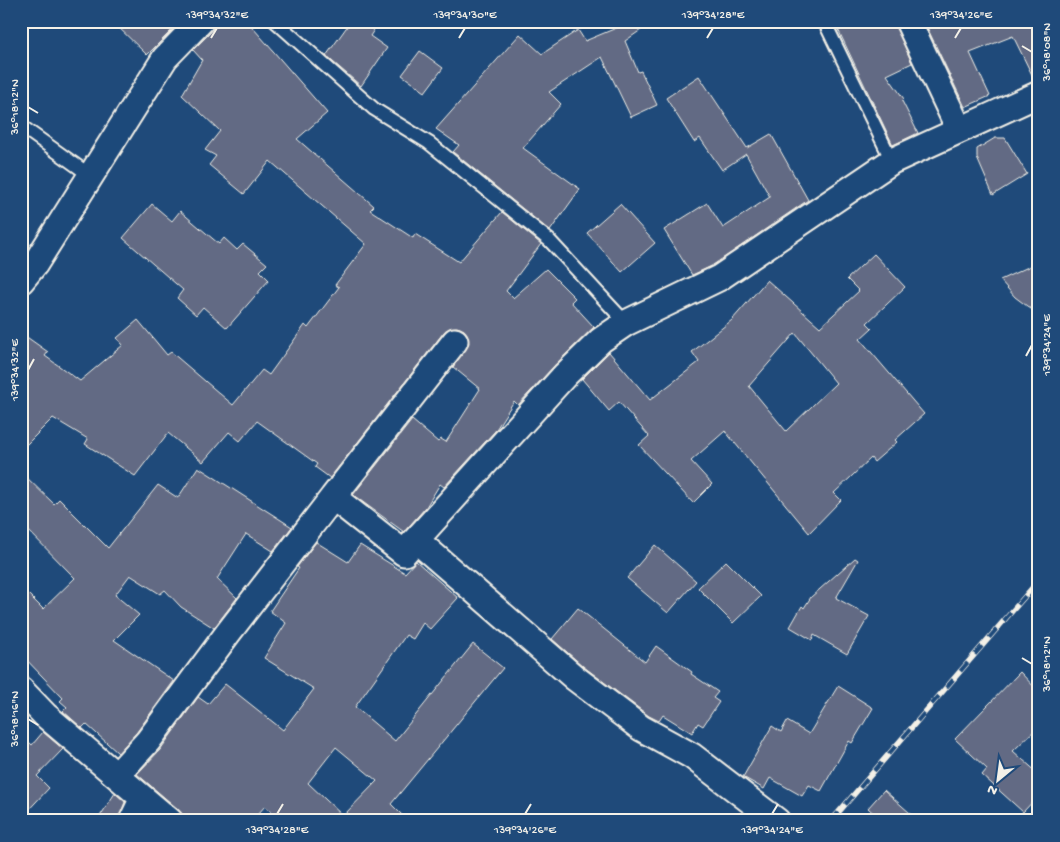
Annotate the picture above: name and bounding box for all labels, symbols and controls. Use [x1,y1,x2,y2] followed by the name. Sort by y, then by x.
[185,9,249,23] text: 139°34'32"E
[433,9,497,23] text: 139°34'30"E
[681,9,745,23] text: 139°34'28"E
[929,9,992,23] text: 139°34'26"E
[1041,23,1055,82] text: 36°18'08"N
[9,79,23,136] text: 36°18'12"N
[1041,314,1055,377] text: 139°34'24"E
[9,338,23,402] text: 139°34'32"E
[1041,636,1055,693] text: 36°18'12"N
[9,691,23,748] text: 36°18'16"N
[972,754,1022,804] north arrow
[985,780,1001,799] text: N
[245,824,309,838] text: 139°34'28"E
[493,824,556,838] text: 139°34'26"E
[740,824,803,838] text: 139°34'24"E

